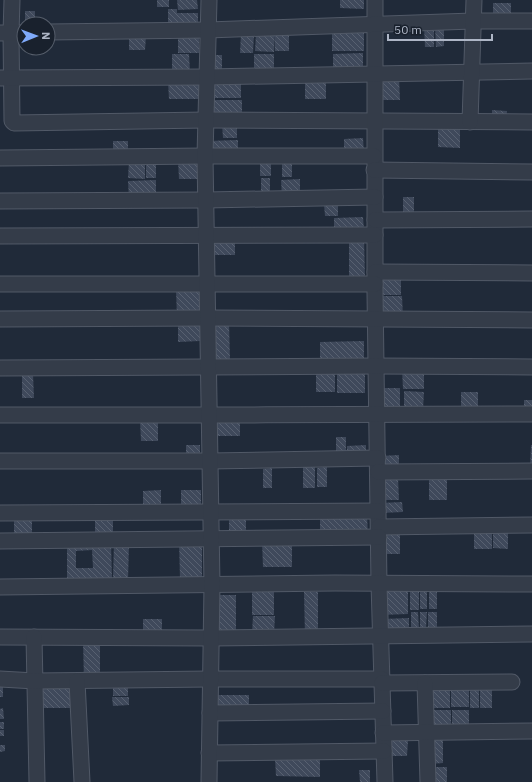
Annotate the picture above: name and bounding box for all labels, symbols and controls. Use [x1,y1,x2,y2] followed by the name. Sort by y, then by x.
[16,16,56,56] north arrow
[388,16,492,42] scale bar
[394,22,422,37] text: 50 m
[39,32,53,40] text: N

